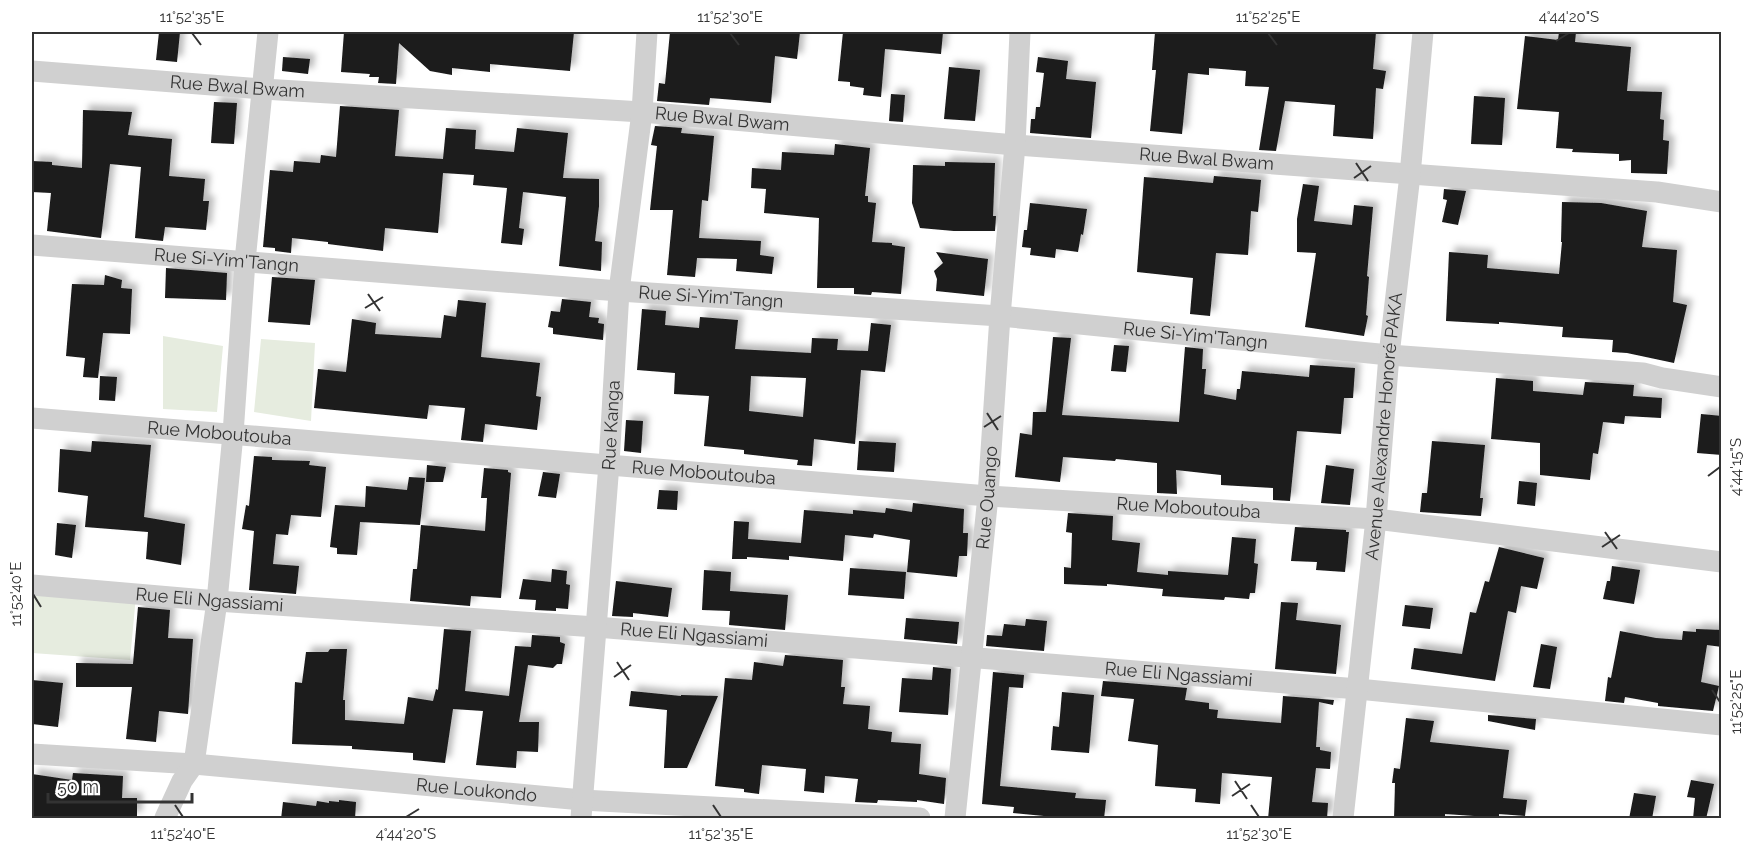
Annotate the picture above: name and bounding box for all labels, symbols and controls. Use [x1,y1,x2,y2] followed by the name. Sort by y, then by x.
[160,8,224,26] text: 11°52'35"E
[697,8,763,26] text: 11°52'30"E
[1236,8,1300,26] text: 11°52'25"E
[1539,8,1599,26] text: 4°44'20"S
[169,71,305,102] street label: Rue Bwal Bwam
[654,102,791,135] street label: Rue Bwal Bwam
[1138,143,1275,174] street label: Rue Bwal Bwam
[153,244,300,276] street label: Rue Si-Yim'Tangn
[638,281,784,312] street label: Rue Si-Yim'Tangn
[1361,291,1406,561] street label: Avenue Alexandre Honoré PAKA
[1122,317,1269,353] street label: Rue Si-Yim'Tangn
[598,379,624,471] street label: Rue Kanga
[146,416,292,449] street label: Rue Moboutouba
[1727,438,1745,496] text: 4°44'15"S
[972,445,1001,550] street label: Rue Ouango
[631,456,777,489] street label: Rue Moboutouba
[1116,493,1261,522] street label: Rue Moboutouba
[7,562,25,626] text: 11°52'40"E
[135,583,284,616] street label: Rue Eli Ngassiami
[619,618,769,651] street label: Rue Eli Ngassiami
[1104,657,1253,690] street label: Rue Eli Ngassiami
[1727,670,1745,734] text: 11°52'25"E
[48,766,192,804] scale bar
[415,774,538,806] street label: Rue Loukondo
[57,776,99,797] text: 50 m
[151,825,215,843] text: 11°52'40"E
[376,825,436,843] text: 4°44'20"S
[689,825,753,843] text: 11°52'35"E
[1226,825,1292,843] text: 11°52'30"E

